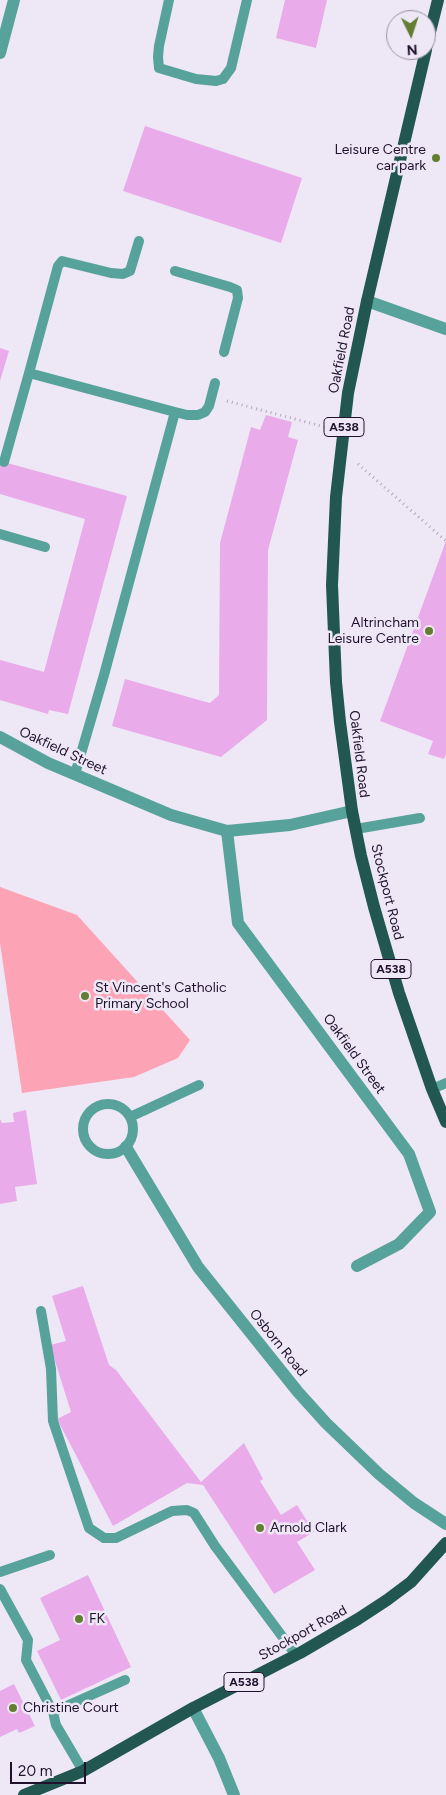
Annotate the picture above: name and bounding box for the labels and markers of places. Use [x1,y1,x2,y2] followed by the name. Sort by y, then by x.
[334,142,426,174] place label: Leisure Centre car park
[430,152,442,164] marker: Leisure Centre car park
[327,615,419,648] place label: Altrincham Leisure Centre
[423,625,435,637] marker: Altrincham Leisure Centre
[95,980,227,1012] place label: St Vincent's Catholic Primary School
[79,990,91,1002] marker: St Vincent's Catholic Primary School
[270,1520,347,1536] place label: Arnold Clark
[254,1522,266,1534] marker: Arnold Clark
[89,1611,105,1627] place label: FK
[73,1613,85,1625] marker: FK
[23,1700,119,1716] place label: Christine Court
[7,1702,19,1714] marker: Christine Court

